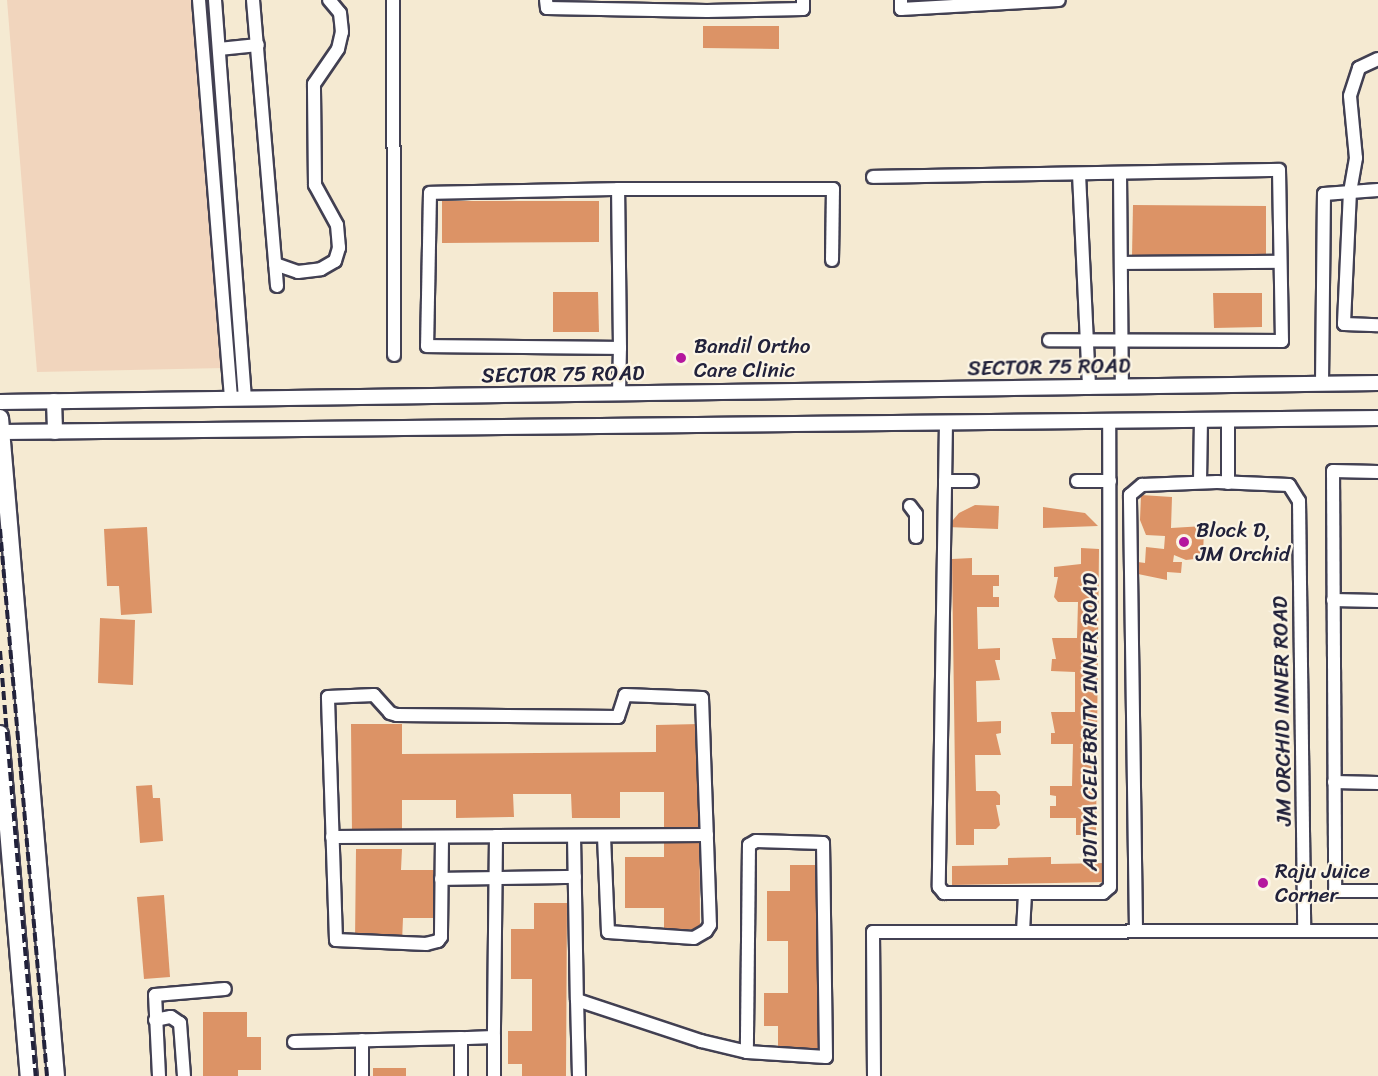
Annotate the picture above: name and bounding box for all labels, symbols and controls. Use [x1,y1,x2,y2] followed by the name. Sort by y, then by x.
[694,333,810,383] place label: Bandil Ortho Care Clinic
[672,349,690,367] marker: Bandil Ortho Care Clinic
[967,353,1131,381] street label: SECTOR 75 ROAD
[481,360,645,388] street label: SECTOR 75 ROAD
[1196,517,1290,567] place label: Block D, JM Orchid
[1177,535,1191,549] marker: Block D, JM Orchid
[1077,573,1103,871] street label: ADITYA CELEBRITY INNER ROAD
[1267,595,1297,827] street label: JM ORCHID INNER ROAD
[1275,858,1369,908] place label: Raju Juice Corner
[1256,876,1270,890] marker: Raju Juice Corner

